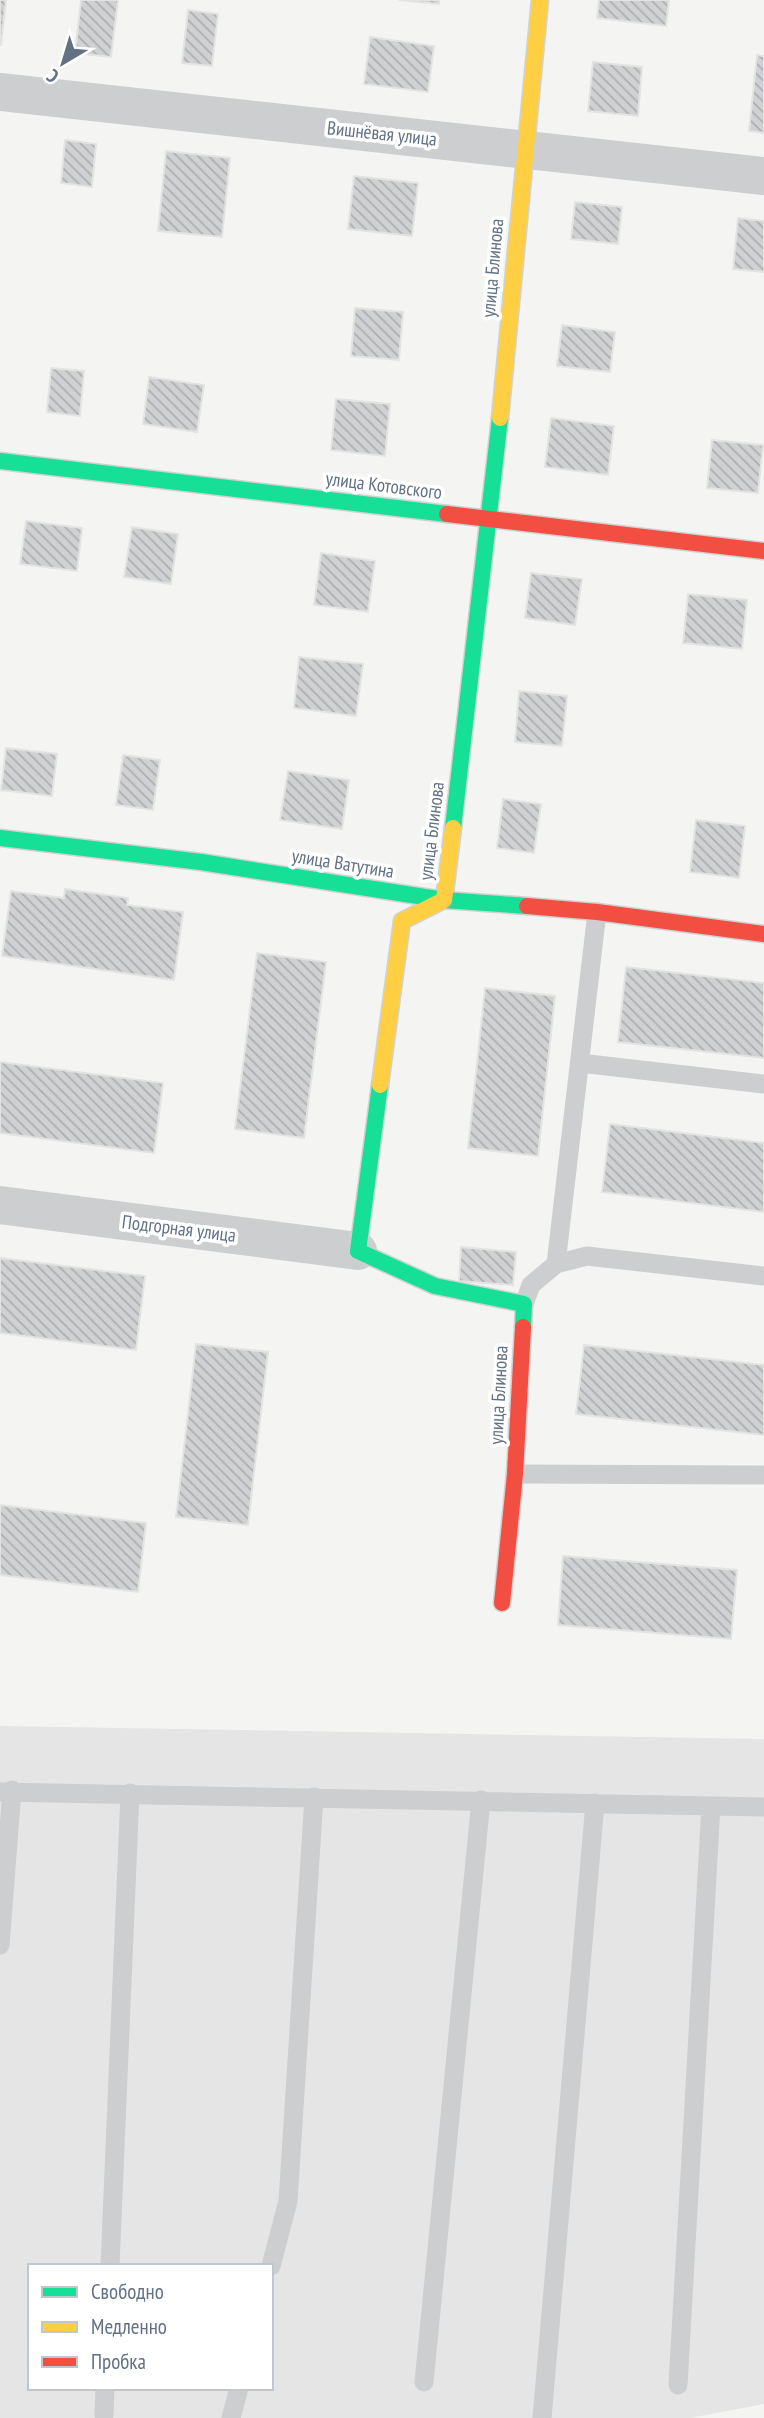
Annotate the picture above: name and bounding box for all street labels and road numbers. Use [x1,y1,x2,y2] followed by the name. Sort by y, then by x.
[326,115,438,151] street label: Вишнёвая улица
[476,218,508,318] street label: улица Блинова
[325,466,443,504] street label: улица Котовского
[413,780,449,882] street label: улица Блинова
[290,843,396,883] street label: улица Ватутина
[121,1209,237,1247] street label: Подгорная улица
[483,1345,513,1445] street label: улица Блинова

